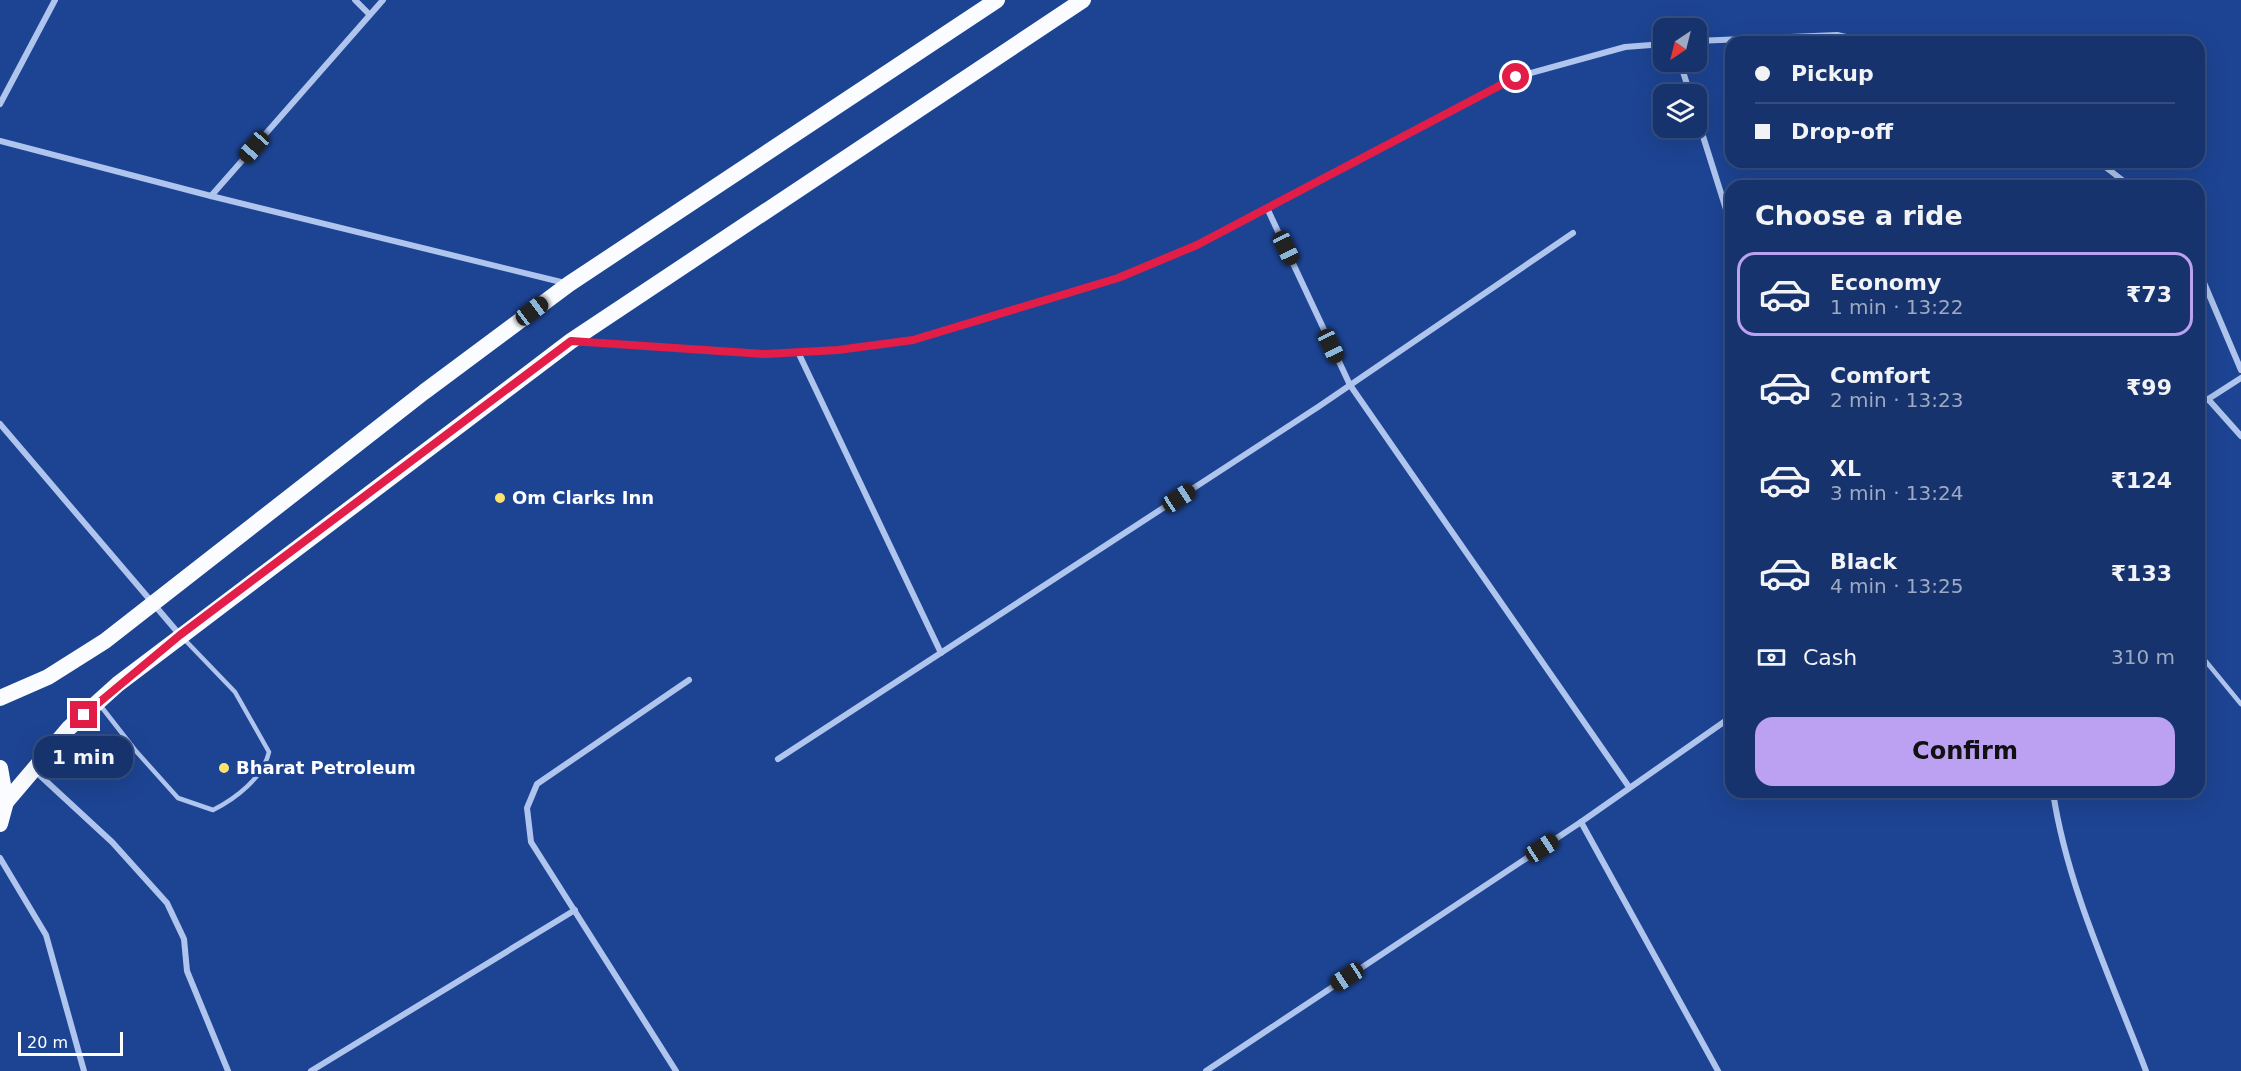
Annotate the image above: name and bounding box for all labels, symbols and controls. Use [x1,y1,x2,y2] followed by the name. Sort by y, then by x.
[1653,18,1707,72] north arrow
[1653,18,1707,138] map controls
[1791,61,1874,86] text: Pickup
[1502,63,1529,90] route start
[1653,84,1707,138] button: layers
[1791,119,1893,144] text: Drop-off
[235,128,273,166] car
[1755,200,1963,231] text: Choose a ride
[1270,228,1302,268] car
[1758,267,1812,321] icon: car
[1830,270,1941,295] text: Economy
[2126,282,2172,307] text: ₹73
[512,293,552,329] car
[1830,295,1964,319] text: 1 min · 13:22
[1315,326,1347,366] car
[1758,360,1812,414] icon: car
[1830,363,1930,388] text: Comfort
[2126,375,2172,400] text: ₹99
[1830,388,1964,412] text: 2 min · 13:23
[1758,453,1812,507] icon: car
[1830,456,1861,481] text: XL
[2111,468,2172,493] text: ₹124
[1159,481,1199,515] car
[1830,481,1964,505] text: 3 min · 13:24
[512,487,654,508] place label: Om Clarks Inn
[493,491,507,505] marker: Om Clarks Inn
[1758,546,1812,600] icon: car
[1830,549,1897,574] text: Black
[2111,561,2172,586] text: ₹133
[1830,574,1964,598] text: 4 min · 13:25
[1755,641,1788,674] icon: cash
[1803,645,1857,670] text: Cash
[2111,645,2175,669] text: 310 m
[70,701,97,728] route end
[1755,717,2175,786] button: Confirm
[34,736,134,778] callout: 1 min
[52,745,115,769] text: 1 min
[236,757,416,778] place label: Bharat Petroleum
[217,761,231,775] marker: Bharat Petroleum
[1522,831,1562,865] car
[1327,960,1367,994] car
[18,1029,123,1056] scale bar
[27,1033,68,1052] text: 20 m

